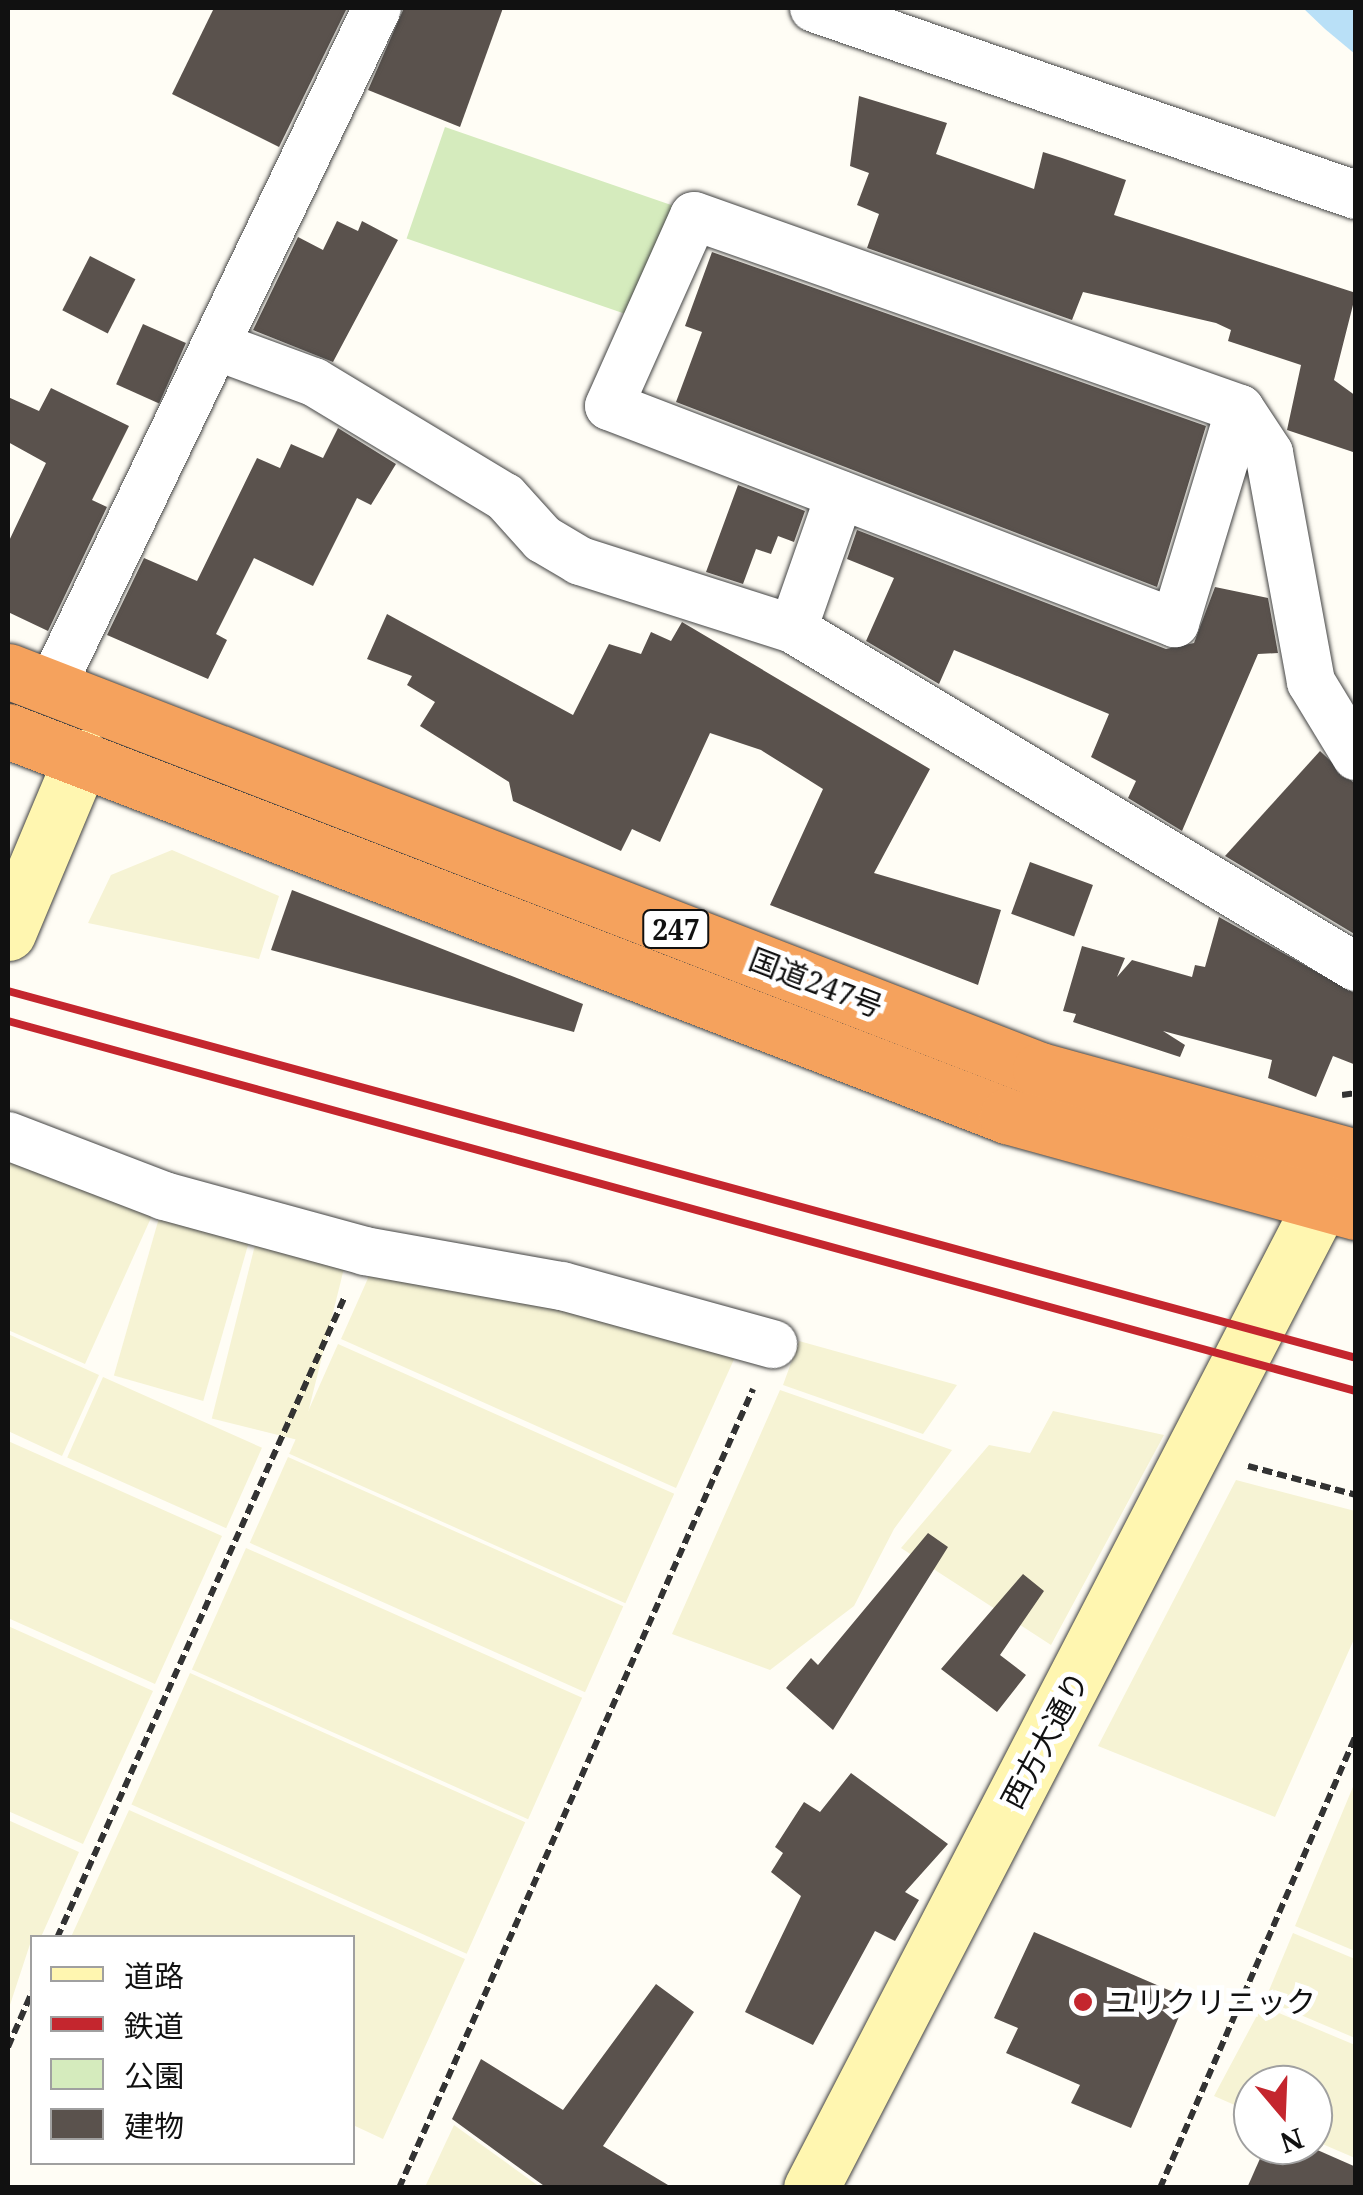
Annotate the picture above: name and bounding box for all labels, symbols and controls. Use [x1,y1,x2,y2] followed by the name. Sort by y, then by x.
[641,906,711,952] road number: 247
[744,941,888,1025] street label: 国道247号
[994,1665,1096,1815] street label: 西方大通り
[30,1935,355,2165] legend
[124,1955,184,1996] text: 道路
[1106,1984,1316,2020] place label: ユリクリニック
[1070,1989,1096,2015] marker: ユリクリニック
[124,2005,184,2046] text: 鉄道
[124,2055,184,2096] text: 公園
[1233,2065,1333,2165] north arrow
[124,2105,184,2146] text: 建物
[1275,2120,1309,2163] text: N

